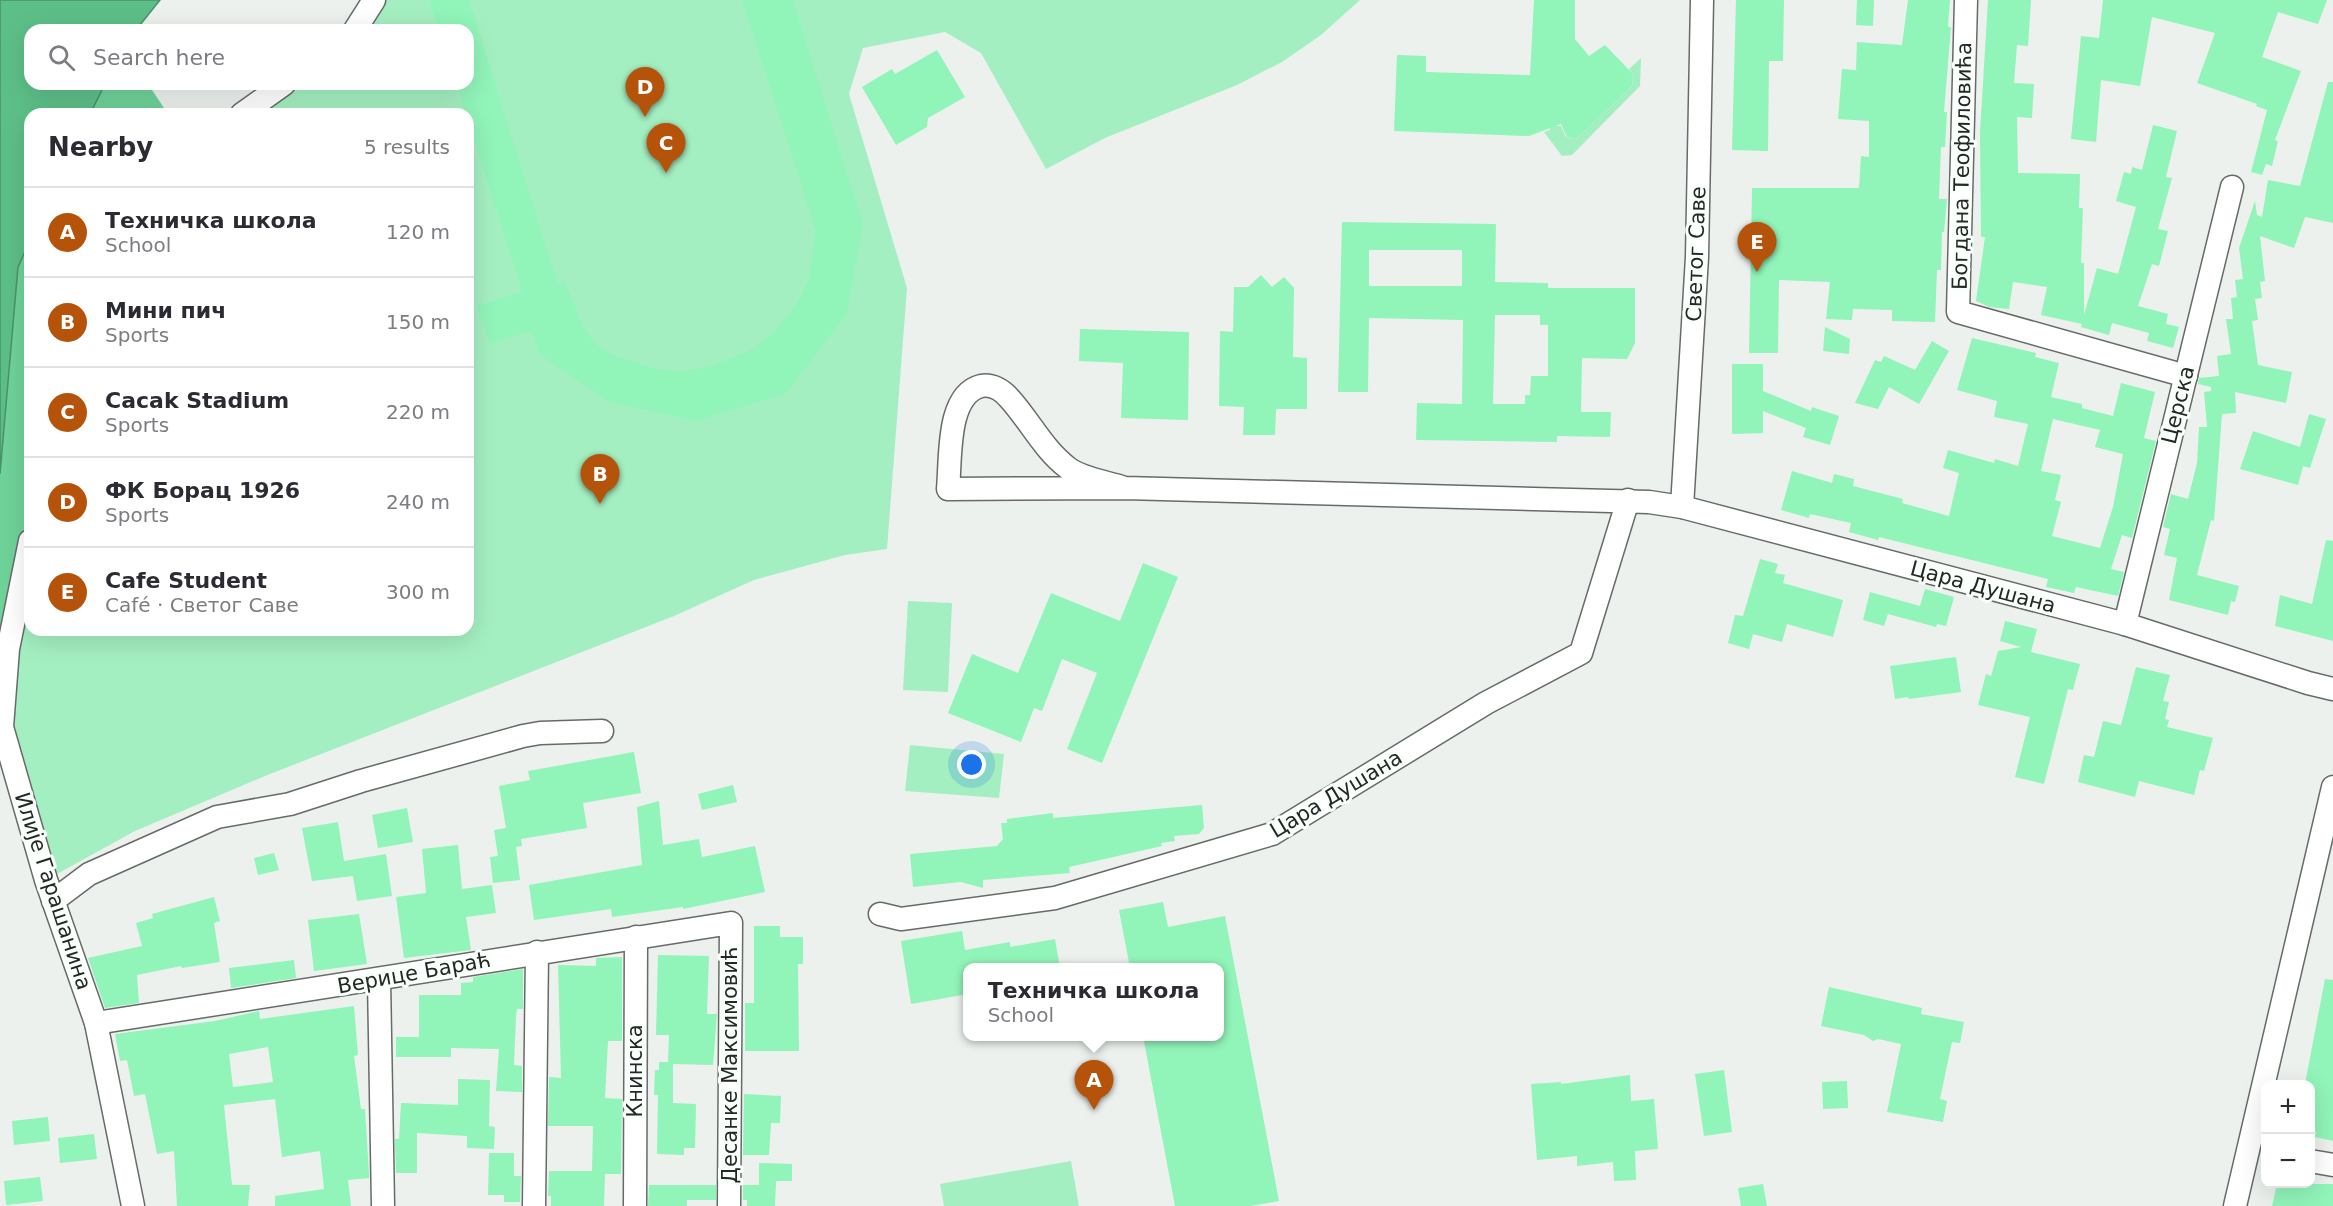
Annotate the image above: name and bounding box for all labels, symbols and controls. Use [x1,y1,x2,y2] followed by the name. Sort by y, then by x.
[24,24,474,90] search box
[45,41,78,74] icon: search
[1948,42,1976,290] street label: Богдана Теофиловића
[93,45,225,70] text: Search here
[626,68,664,117] pin: D
[646,124,686,173] pin: C
[48,132,153,162] text: Nearby
[364,135,450,159] text: 5 results
[1682,186,1710,322] street label: Светог Саве
[105,208,317,233] text: Техничка школа
[60,220,75,244] text: A
[386,220,450,244] text: 120 m
[1738,222,1776,272] pin: E
[105,233,171,257] text: School
[105,298,226,323] text: Мини пич
[60,310,75,334] text: B
[386,310,450,334] text: 150 m
[105,323,169,347] text: Sports
[2157,363,2199,447] street label: Церска
[105,388,289,413] text: Cacak Stadium
[60,400,75,424] text: C
[386,400,450,424] text: 220 m
[105,413,169,437] text: Sports
[580,454,620,504] pin: B
[105,478,300,503] text: ФК Борац 1926
[59,490,76,514] text: D
[386,490,450,514] text: 240 m
[105,503,169,527] text: Sports
[1908,556,2058,618] street label: Цара Душана
[105,568,267,593] text: Cafe Student
[61,580,74,604] text: E
[386,580,450,604] text: 300 m
[105,593,299,617] text: Café · Светог Саве
[1266,745,1406,843] street label: Цара Душана
[957,750,986,779] your location
[10,789,96,993] street label: Илије Гарашанина
[718,946,742,1184] street label: Десанке Максимовић
[335,948,493,998] street label: Верице Бараћ
[963,963,1224,1041] popup
[988,978,1199,1003] text: Техничка школа
[988,1003,1054,1027] text: School
[623,1024,647,1118] street label: Книнска
[1074,1060,1114,1110] pin: A
[2261,1080,2315,1188] map controls
[2261,1080,2315,1134] button: +
[2261,1134,2315,1188] button: −

